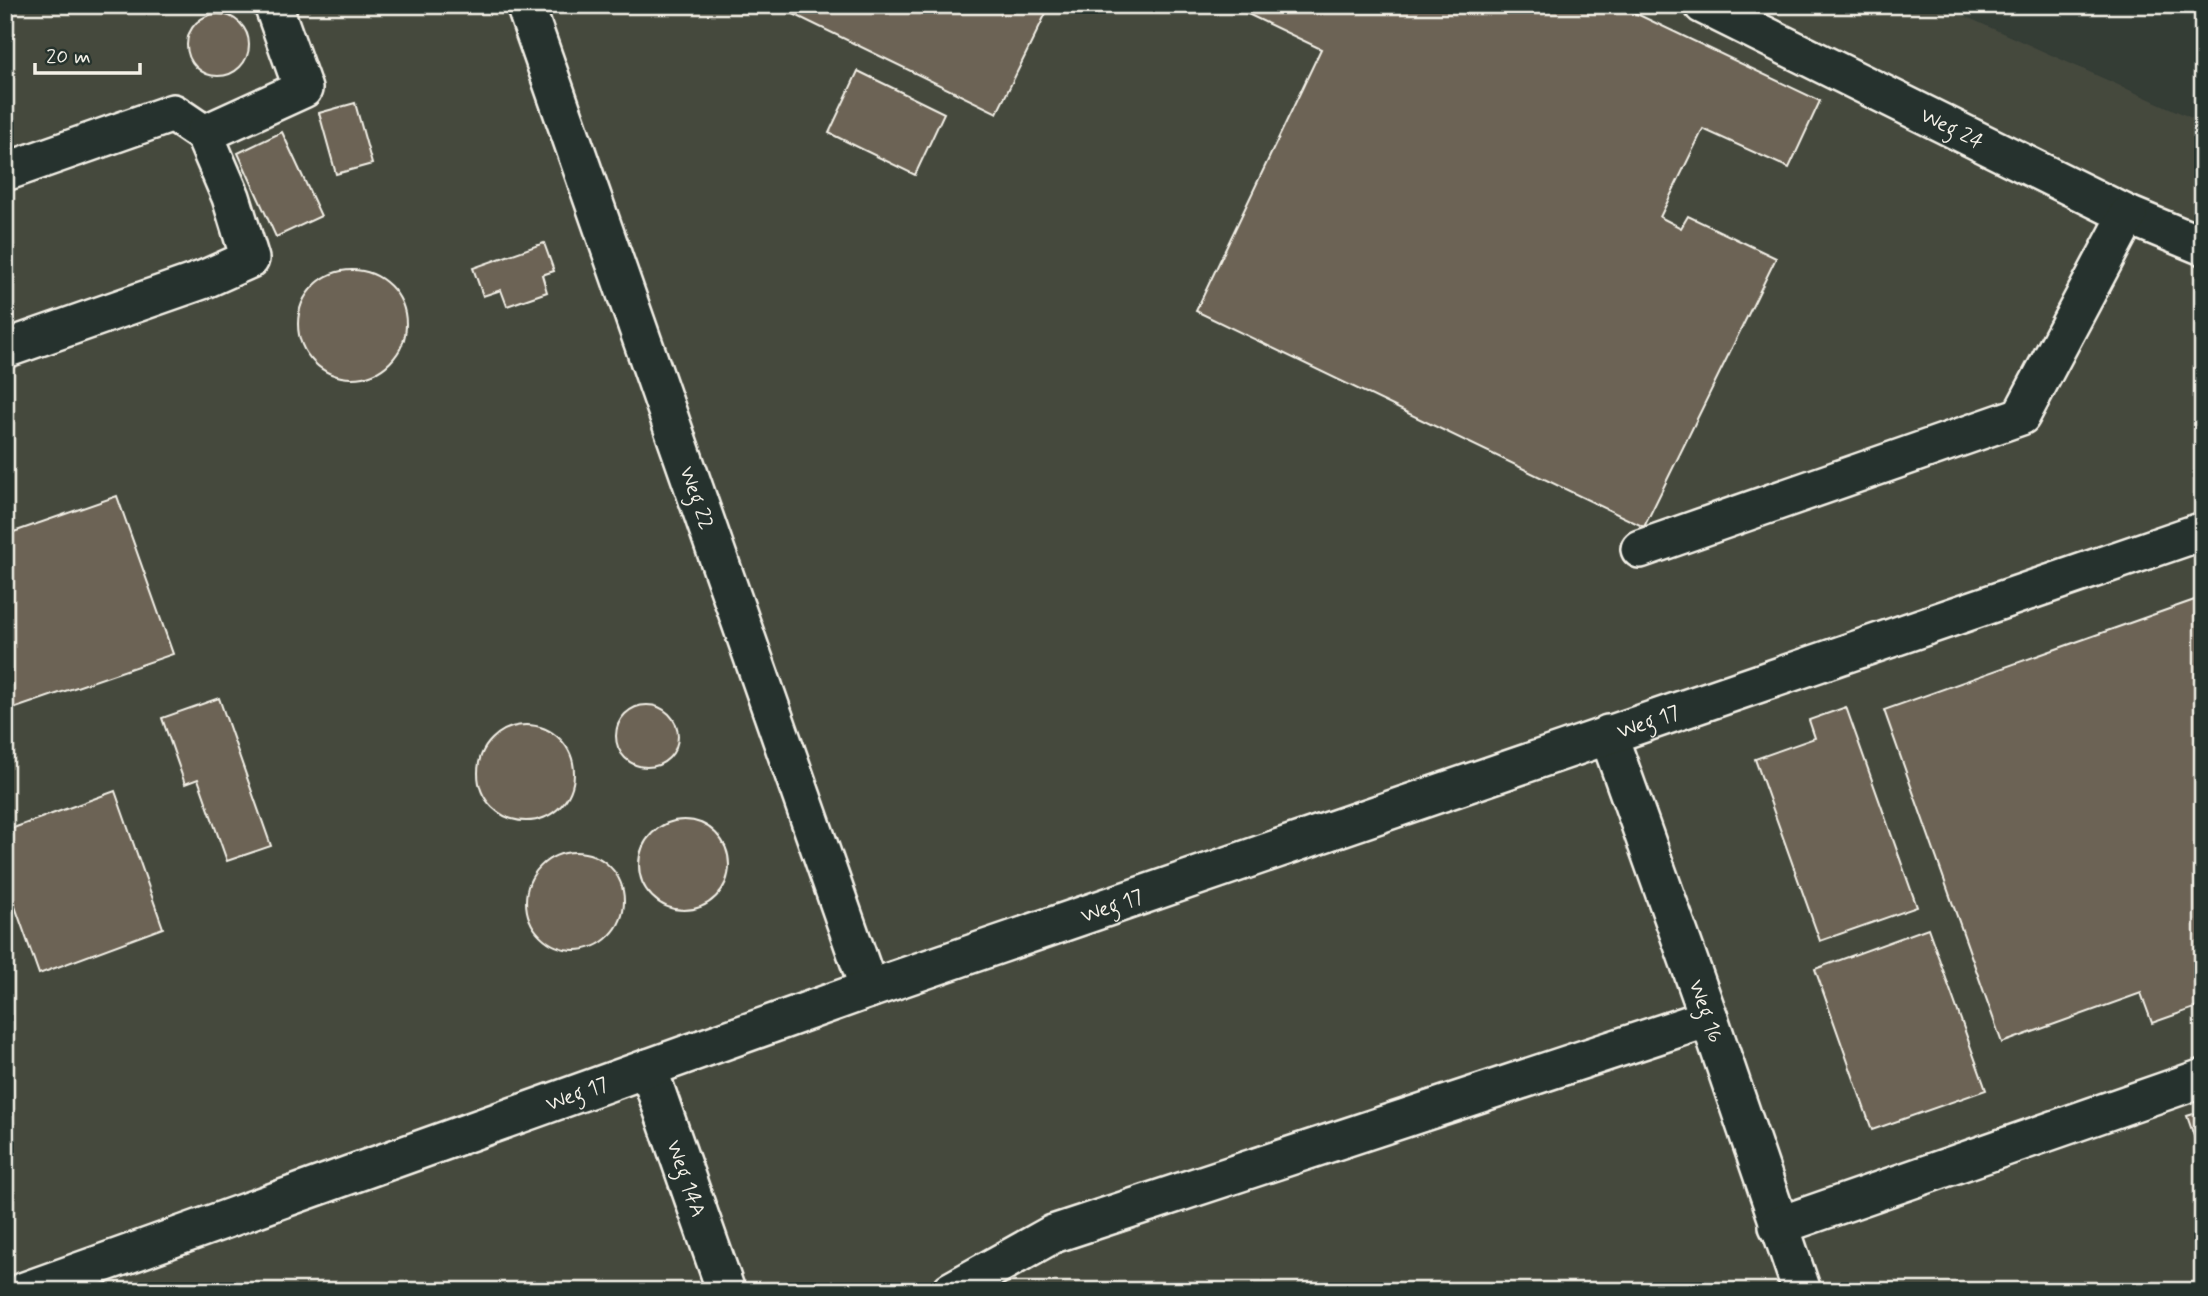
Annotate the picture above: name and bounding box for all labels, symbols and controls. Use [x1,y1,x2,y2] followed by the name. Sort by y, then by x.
[35,32,140,76] scale bar
[46,43,91,71] text: 20 m
[1916,102,1988,157] street label: Weg 24
[672,463,720,534] street label: Weg 22
[1613,699,1683,746] street label: Weg 17
[1077,883,1147,930] street label: Weg 17
[1681,976,1729,1047] street label: Weg 16
[542,1071,612,1118] street label: Weg 17
[659,1136,712,1221] street label: Weg 14A

